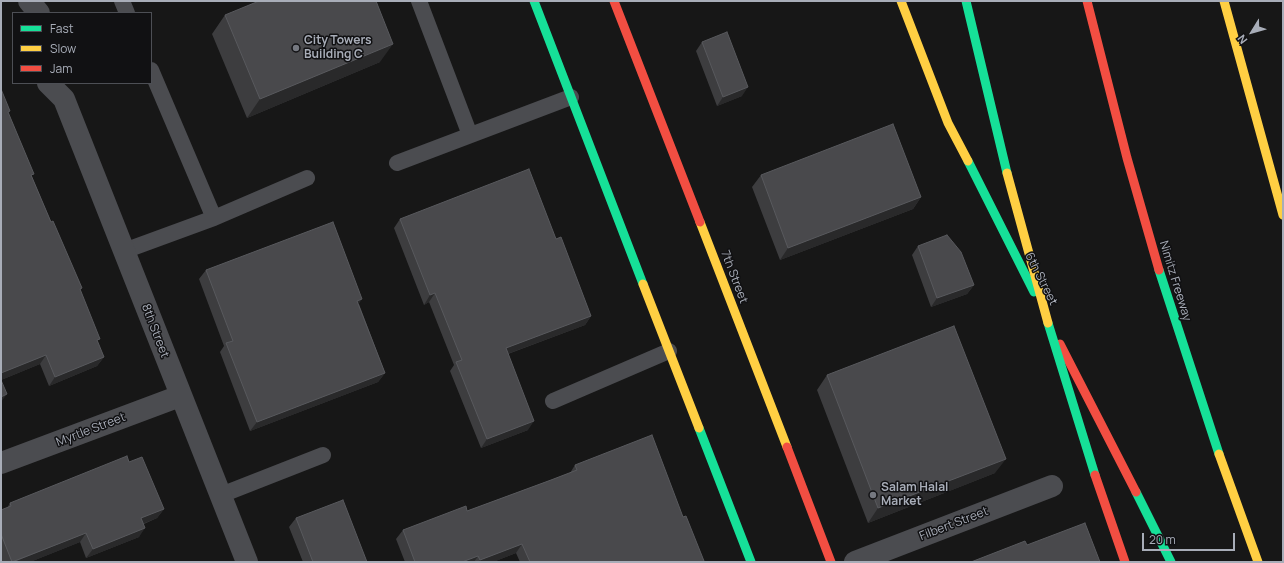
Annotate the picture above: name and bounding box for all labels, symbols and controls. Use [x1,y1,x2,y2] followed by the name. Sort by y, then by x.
[12,12,152,84] legend
[1232,12,1272,52] north arrow
[50,20,74,37] text: Fast
[1234,32,1250,47] text: N
[304,34,372,62] place label: City Towers Building C
[50,40,76,57] text: Slow
[291,43,301,53] marker: City Towers Building C
[50,60,72,77] text: Jam
[1156,239,1194,323] street label: Nimitz Freeway
[717,248,751,306] street label: 7th Street
[1022,250,1060,308] street label: 6th Street
[138,302,172,360] street label: 8th Street
[54,410,128,450] street label: Myrtle Street
[881,481,948,509] place label: Salam Halal Market
[868,490,878,500] marker: Salam Halal Market
[918,504,990,544] street label: Filbert Street
[1144,525,1237,551] scale bar
[1149,531,1176,548] text: 20 m

